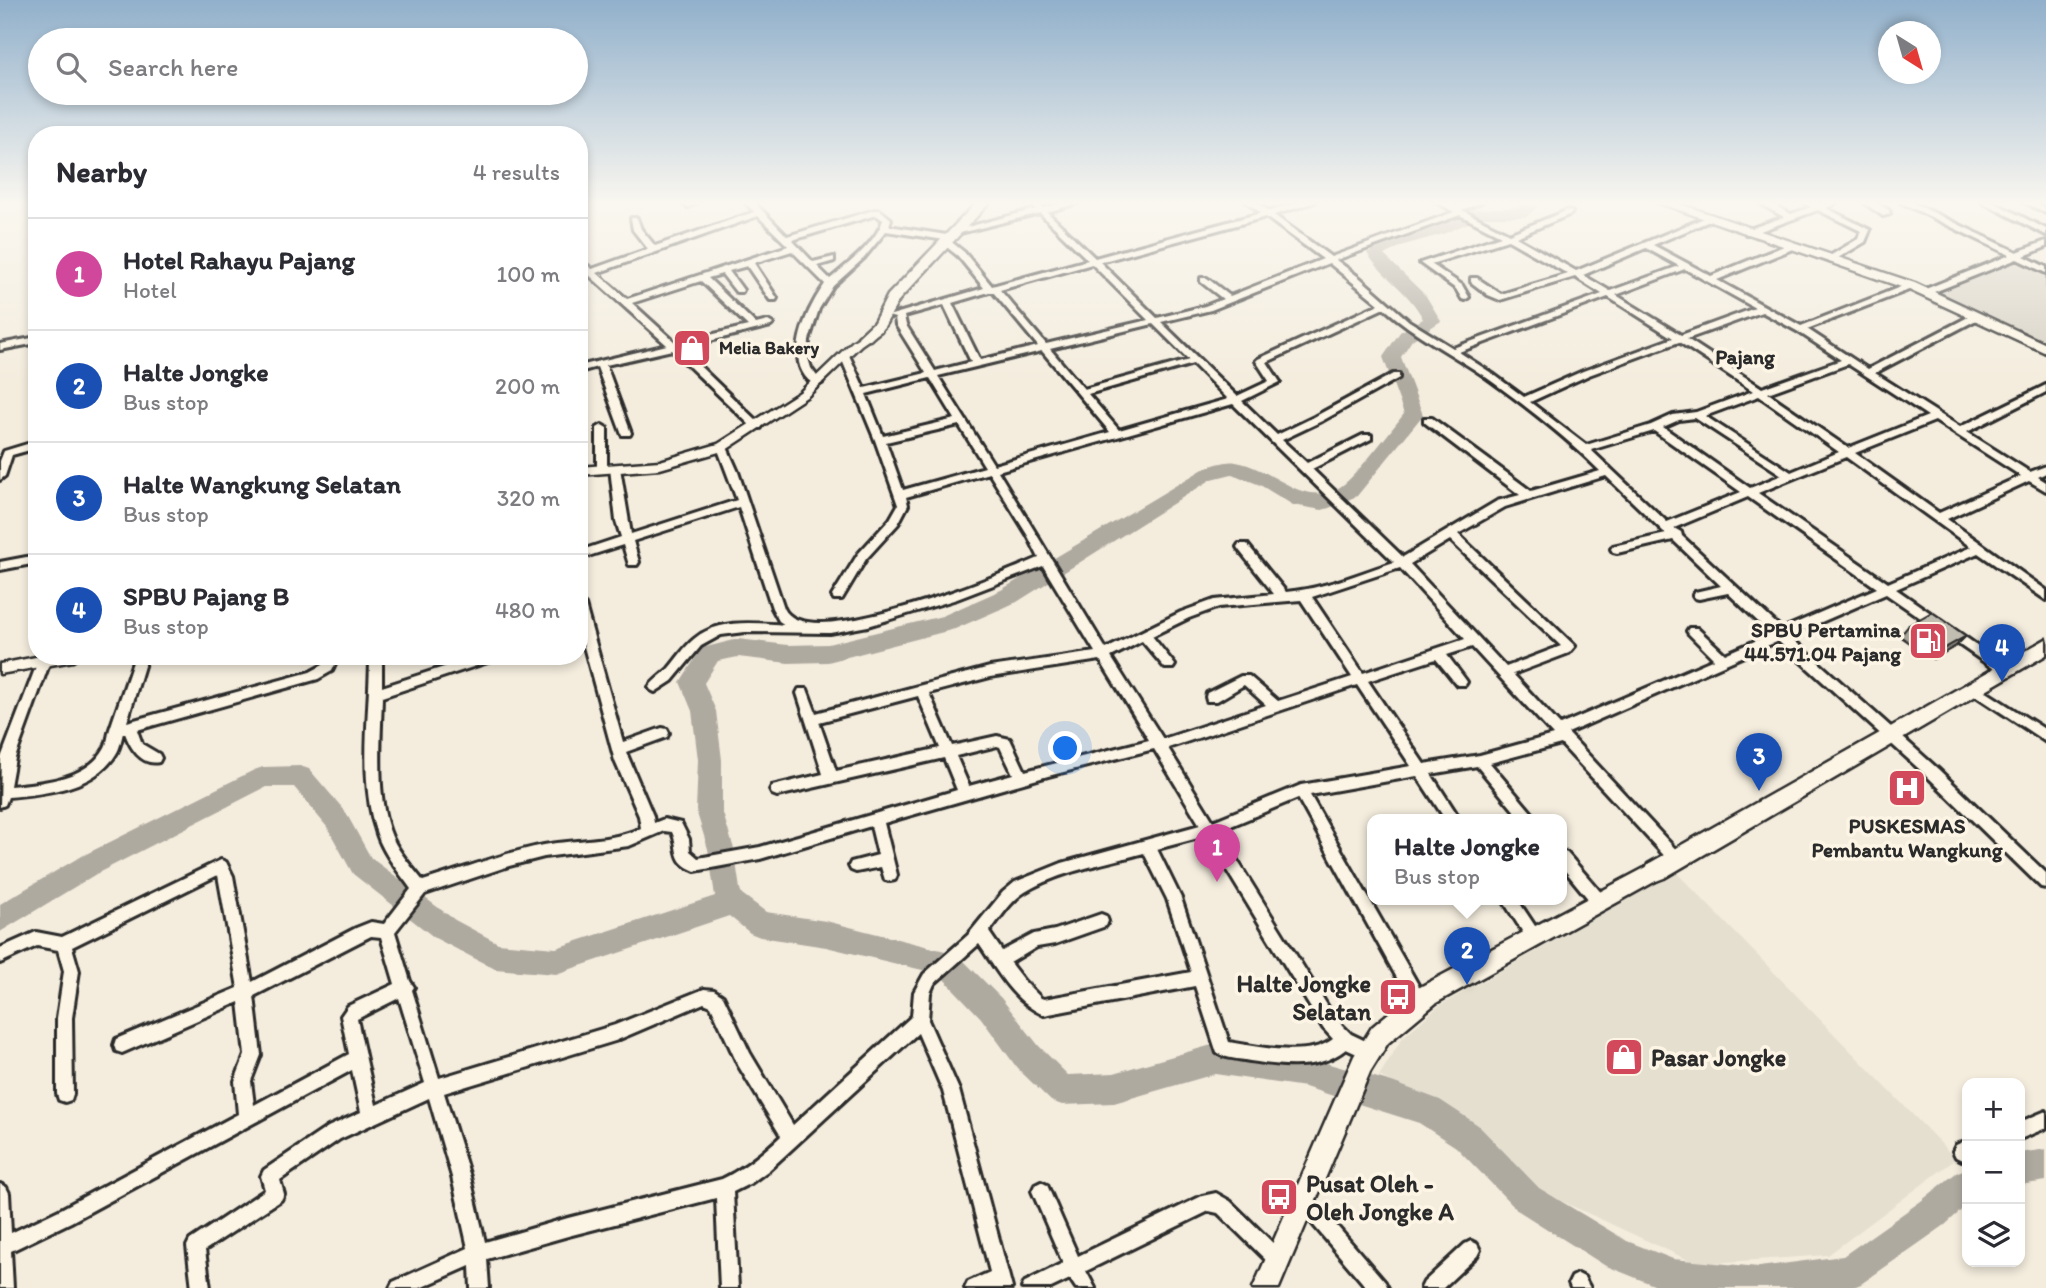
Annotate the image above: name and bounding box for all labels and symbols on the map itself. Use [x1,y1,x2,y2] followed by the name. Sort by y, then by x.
[1878,21,1941,84] north arrow
[671,327,713,369] shop icon: Melia Bakery
[719,337,819,359] place label: Melia Bakery
[1715,344,1776,370] district label: Pajang
[1744,617,1902,667] place label: SPBU Pertamina 44.571.04 Pajang
[1907,620,1949,662] fuel station icon: SPBU Pertamina 44.571.04 Pajang
[1979,624,2025,682] pin: 4
[1048,731,1082,765] your location
[1736,733,1782,791] pin: 3
[1886,767,1928,809] hospital icon: PUSKESMAS Pembantu Wangkung
[1812,813,2004,863] place label: PUSKESMAS Pembantu Wangkung
[1194,824,1240,882] pin: 1
[1444,927,1490,985] pin: 2
[1236,969,1371,1026] place label: Halte Jongke Selatan
[1377,976,1419,1018] bus stop icon: Halte Jongke Selatan
[1603,1036,1645,1078] shop icon: Pasar Jongke
[1651,1043,1786,1073] place label: Pasar Jongke
[1306,1169,1454,1227] place label: Pusat Oleh - Oleh Jongke A
[1258,1176,1300,1218] bus stop icon: Pusat Oleh - Oleh Jongke A

